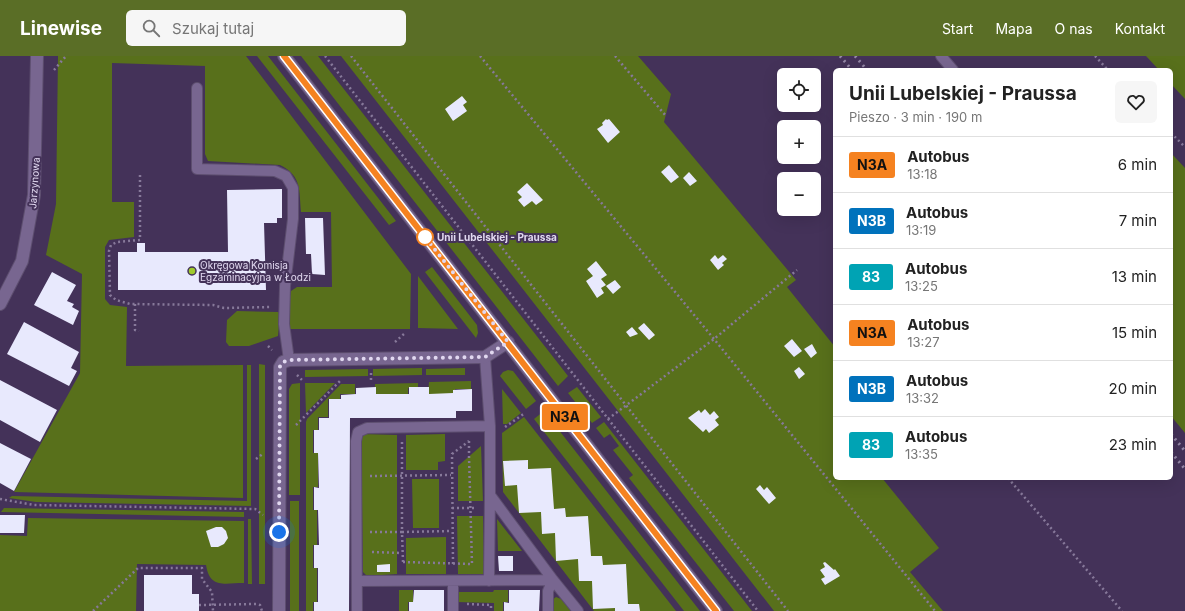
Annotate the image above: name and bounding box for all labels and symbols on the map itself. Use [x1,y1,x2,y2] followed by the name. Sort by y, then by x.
[26,157,42,209] street label: Jarzynowa
[416,228,434,246] marker: Unii Lubelskiej - Praussa
[437,231,557,243] place label: Unii Lubelskiej - Praussa
[200,259,311,283] place label: Okręgowa Komisja Egzaminacyjna w Łodzi
[187,266,197,276] marker: Okręgowa Komisja Egzaminacyjna w Łodzi
[542,404,588,430] line badge: N3A
[269,522,289,542] your location

